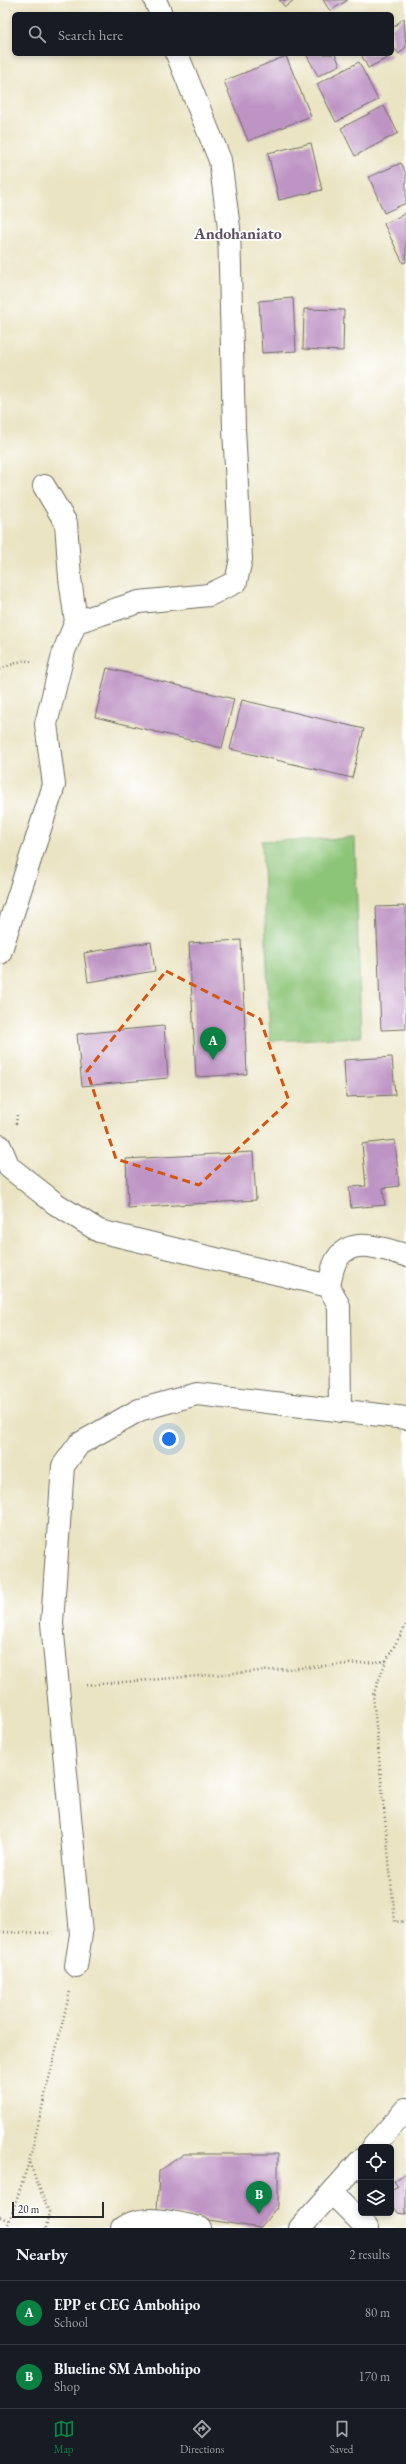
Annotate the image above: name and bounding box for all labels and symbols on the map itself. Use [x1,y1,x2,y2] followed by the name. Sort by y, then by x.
[193,223,282,244] district label: Andohaniato
[200,1027,226,1060] pin: A
[159,1429,179,1449] your location
[246,2181,272,2214] pin: B
[12,2200,104,2219] scale bar

